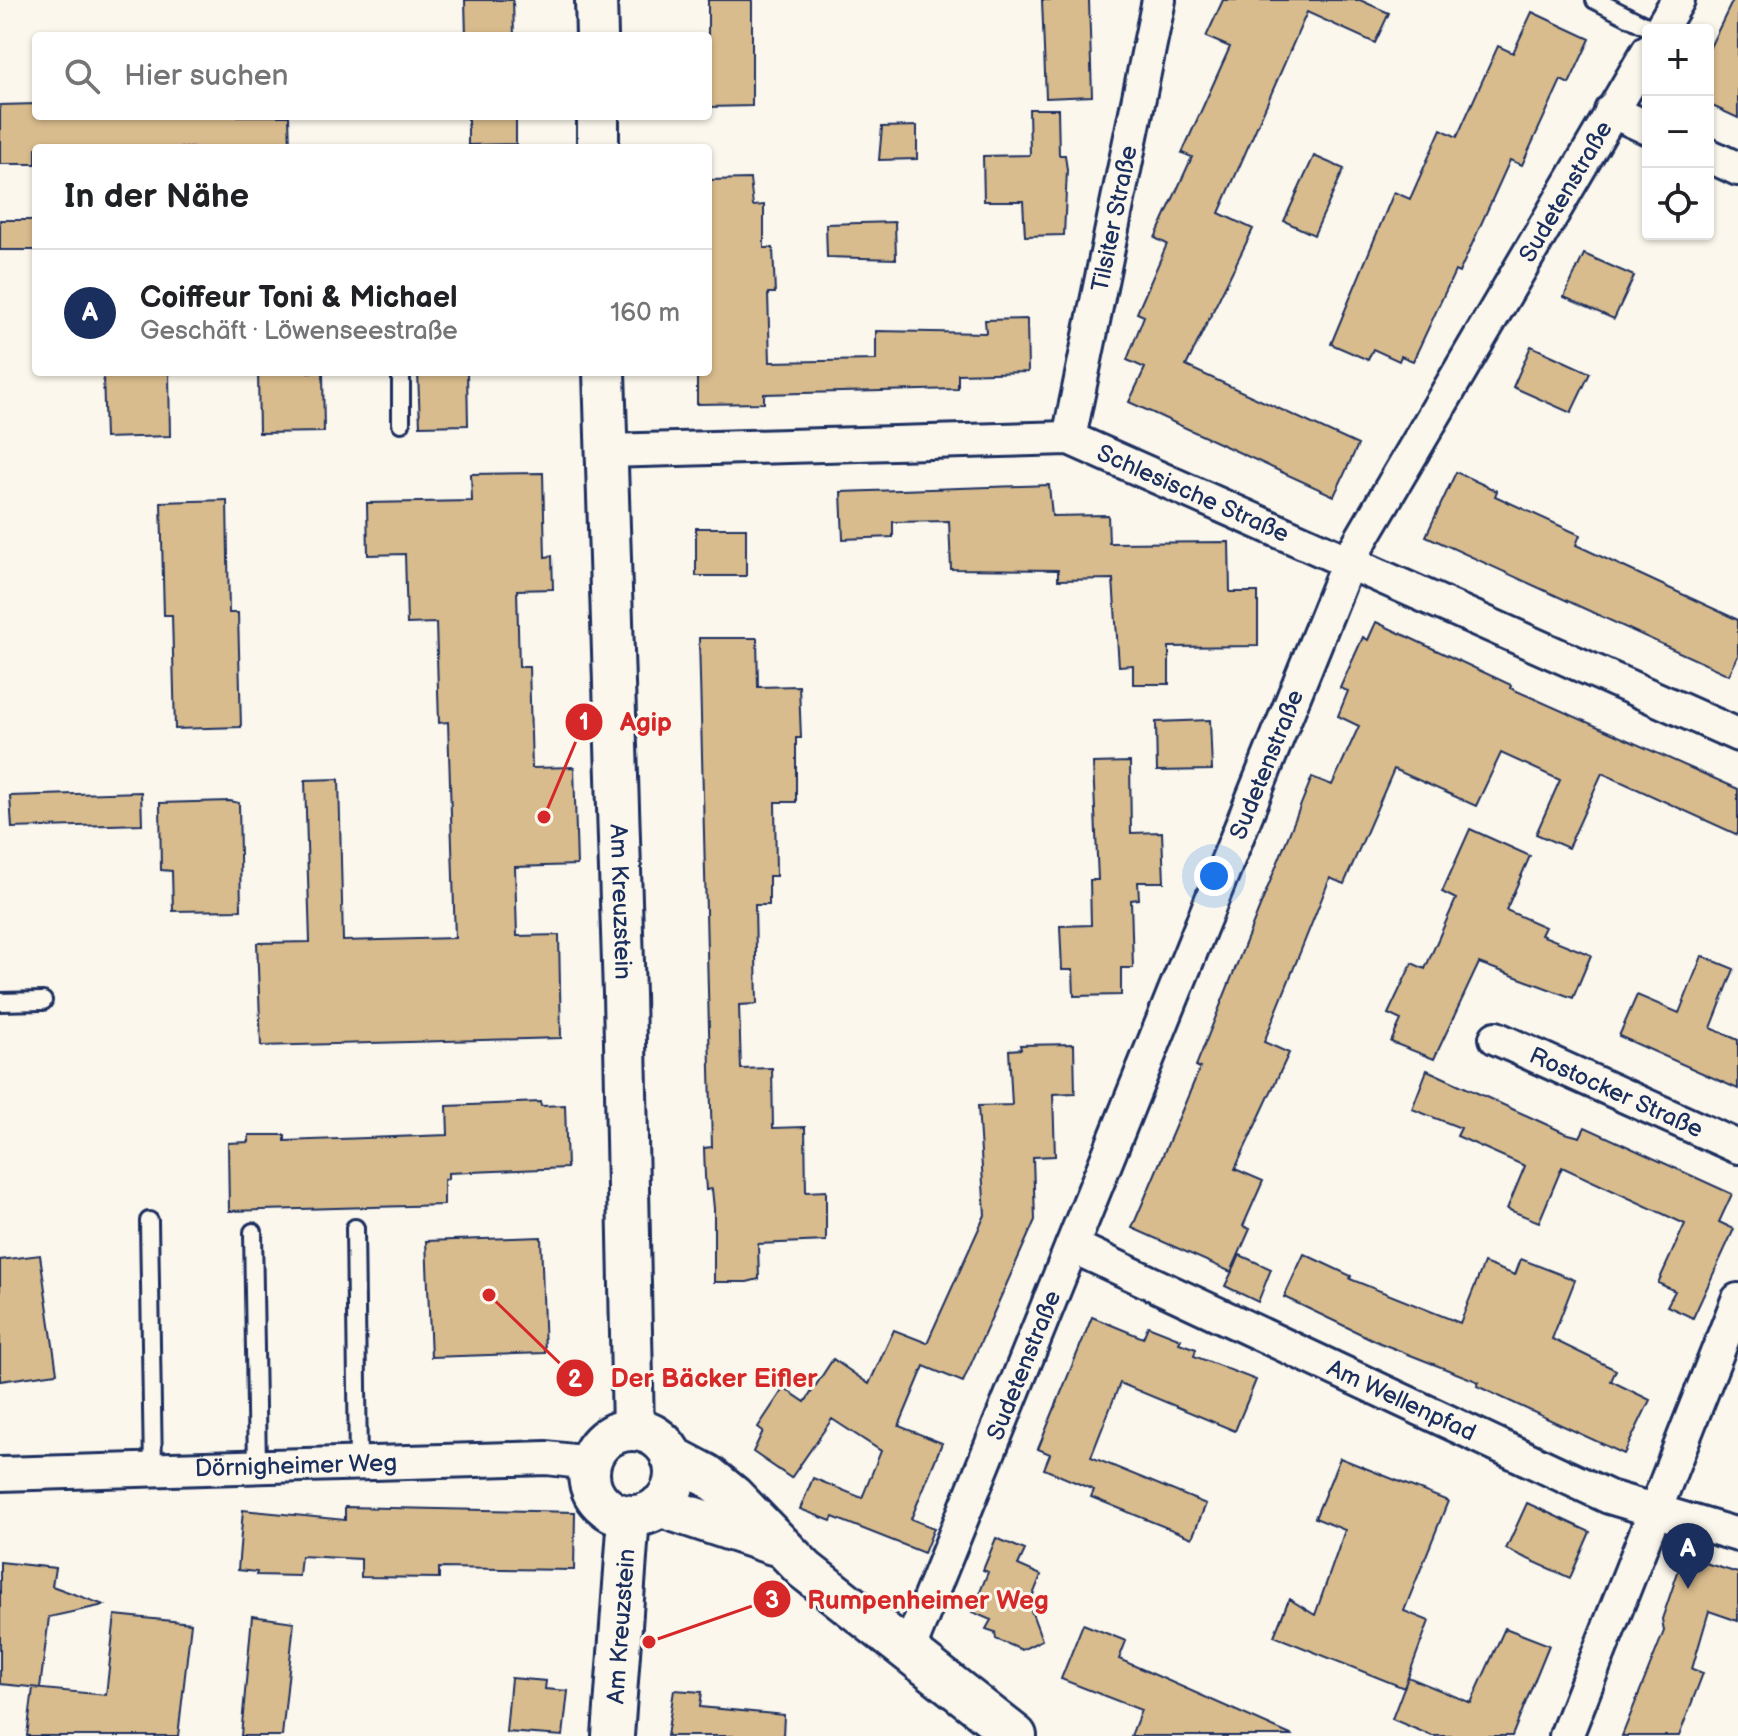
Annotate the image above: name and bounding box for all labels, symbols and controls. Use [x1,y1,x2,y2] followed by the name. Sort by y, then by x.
[1642,24,1714,240] map controls
[1642,24,1714,96] button: +
[32,32,712,120] search box
[60,54,104,98] icon: search
[124,58,289,94] text: Hier suchen
[1642,96,1714,168] button: −
[1513,116,1618,267] street label: Sudetenstraße
[1085,143,1143,294] street label: Tilsiter Straße
[1642,168,1714,240] button: locate
[64,176,249,217] text: In der Nähe
[140,280,458,316] text: Coiffeur Toni & Michael
[82,298,98,329] text: A
[610,298,680,329] text: 160 m
[140,316,458,347] text: Geschäft · Löwenseestraße
[1093,438,1294,548] street label: Schlesische Straße
[1223,685,1310,844] street label: Sudetenstraße
[564,697,688,747] callout: Agip
[579,708,589,737] text: 1
[619,708,672,739] text: Agip
[604,823,638,980] street label: Am Kreuzstein
[1194,856,1234,896] your location
[1525,1041,1708,1144] street label: Rostocker Straße
[980,1286,1067,1444] street label: Sudetenstraße
[555,1353,834,1403] callout: Der Bäcker Eifler
[1323,1353,1481,1447] street label: Am Wellenpfad
[610,1364,818,1395] text: Der Bäcker Eifler
[568,1365,583,1394] text: 2
[194,1448,397,1483] street label: Dörnigheimer Weg
[1662,1523,1714,1589] pin: A
[601,1548,641,1705] street label: Am Kreuzstein
[752,1574,1065,1624] callout: Rumpenheimer Weg
[765,1586,779,1615] text: 3
[807,1586,1049,1617] text: Rumpenheimer Weg

